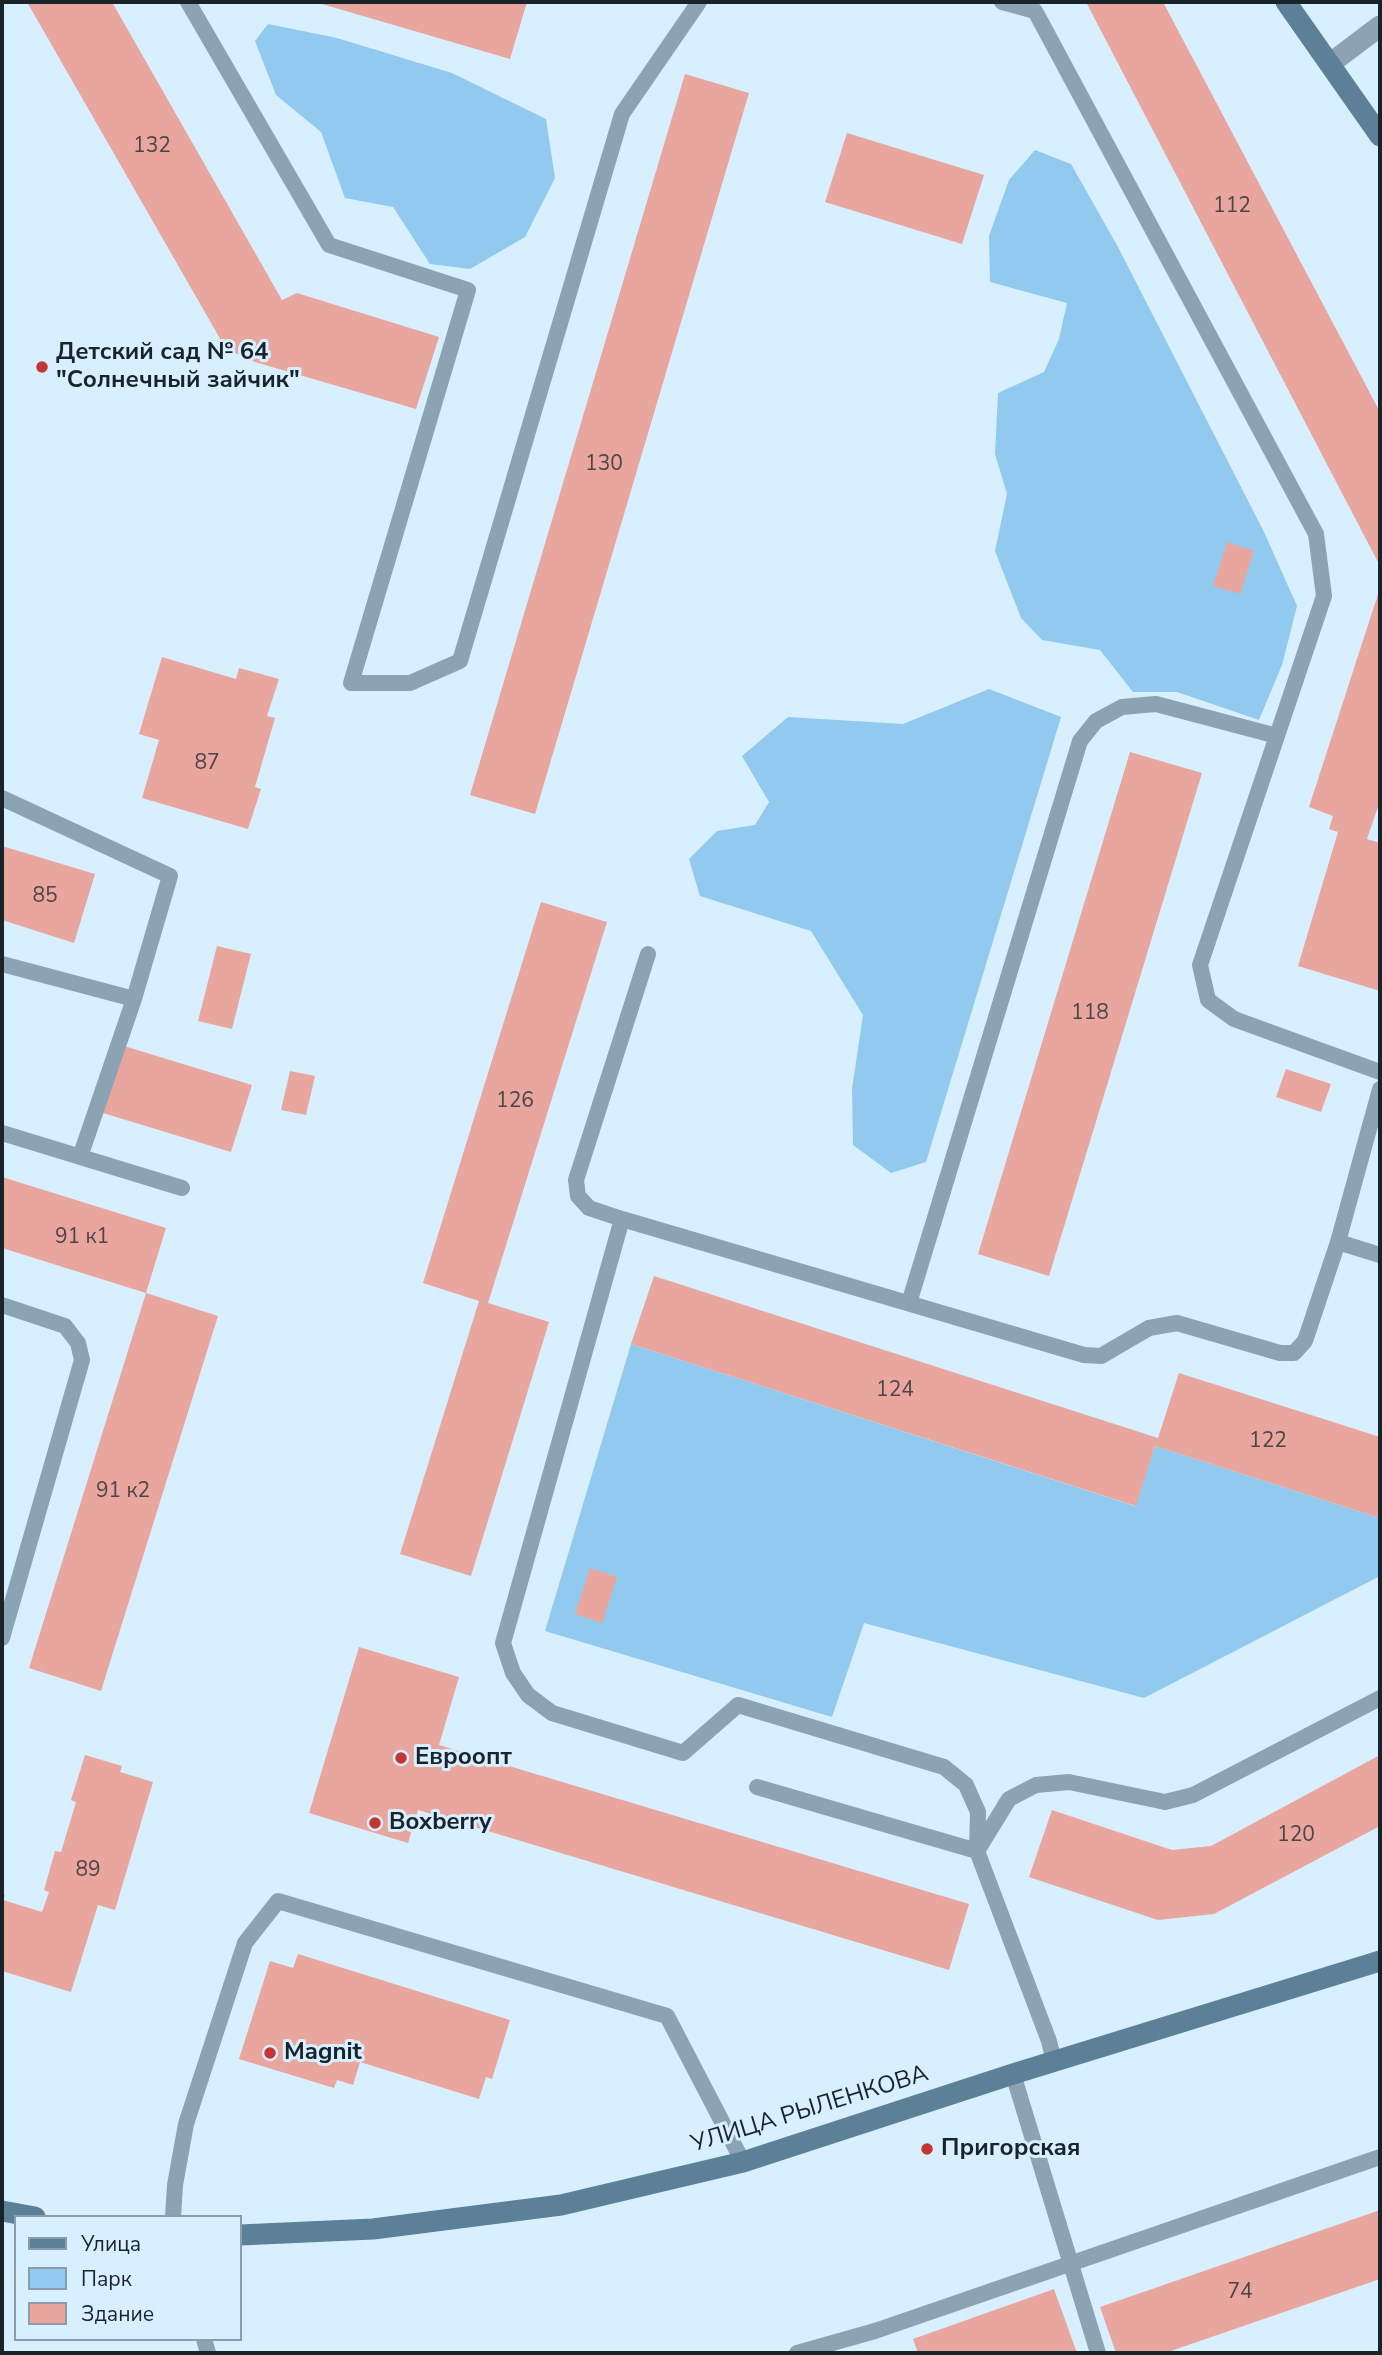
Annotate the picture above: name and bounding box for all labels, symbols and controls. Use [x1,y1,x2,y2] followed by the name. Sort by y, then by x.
[133,134,171,160] house number: 132
[1213,194,1251,220] house number: 112
[56,339,300,395] place label: Детский сад № 64 "Солнечный зайчик"
[34,359,50,375] marker: Детский сад № 64 "Солнечный зайчик"
[585,452,623,478] house number: 130
[194,751,220,777] house number: 87
[32,884,58,910] house number: 85
[1071,1001,1109,1027] house number: 118
[496,1089,534,1115] house number: 126
[55,1225,109,1251] house number: 91 к1
[876,1378,914,1404] house number: 124
[1249,1429,1287,1455] house number: 122
[96,1479,150,1505] house number: 91 к2
[415,1744,512,1772] place label: Евроопт
[393,1750,409,1766] marker: Евроопт
[389,1809,492,1837] place label: Boxberry
[367,1815,383,1831] marker: Boxberry
[1277,1823,1315,1849] house number: 120
[75,1858,101,1884] house number: 89
[284,2039,362,2067] place label: Magnit
[262,2045,278,2061] marker: Magnit
[688,2060,932,2160] street label: УЛИЦА РЫЛЕНКОВА
[941,2135,1081,2163] place label: Пригорская
[919,2141,935,2157] marker: Пригорская
[14,2215,242,2341] legend
[81,2230,141,2258] text: Улица
[81,2265,132,2293] text: Парк
[1227,2280,1253,2306] house number: 74
[81,2300,154,2328] text: Здание

